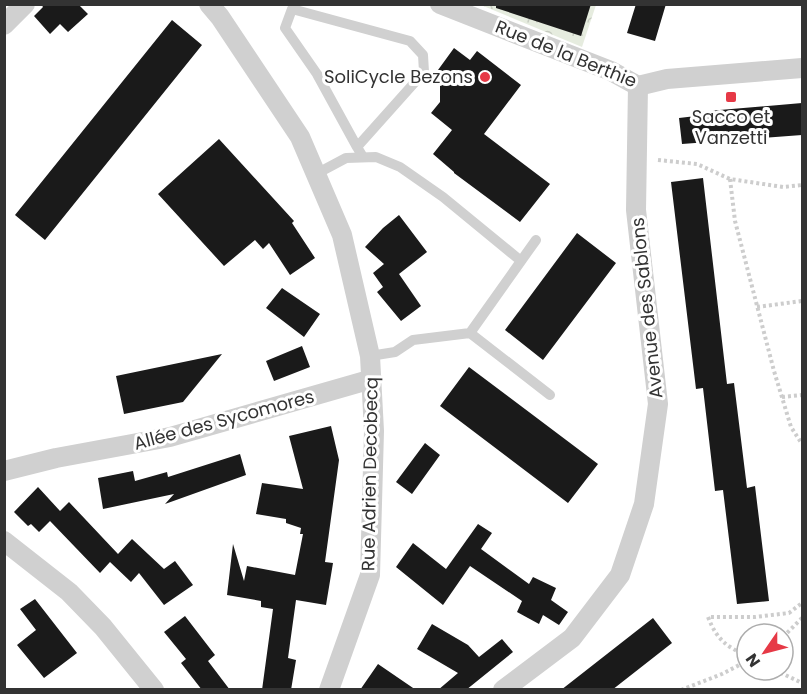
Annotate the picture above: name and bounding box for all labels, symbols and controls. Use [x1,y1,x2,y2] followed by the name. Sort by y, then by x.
[492,14,641,93] street label: Rue de la Berthie
[324,64,473,89] place label: SoliCycle Bezons
[478,70,492,84] marker: SoliCycle Bezons
[724,90,738,104] marker: Sacco et Vanzetti
[692,104,770,150] place label: Sacco et Vanzetti
[625,216,668,400] street label: Avenue des Sablons
[355,377,384,571] street label: Rue Adrien Decobecq
[131,383,317,456] street label: Allée des Sycomores
[735,622,795,682] north arrow
[740,649,766,672] text: N

